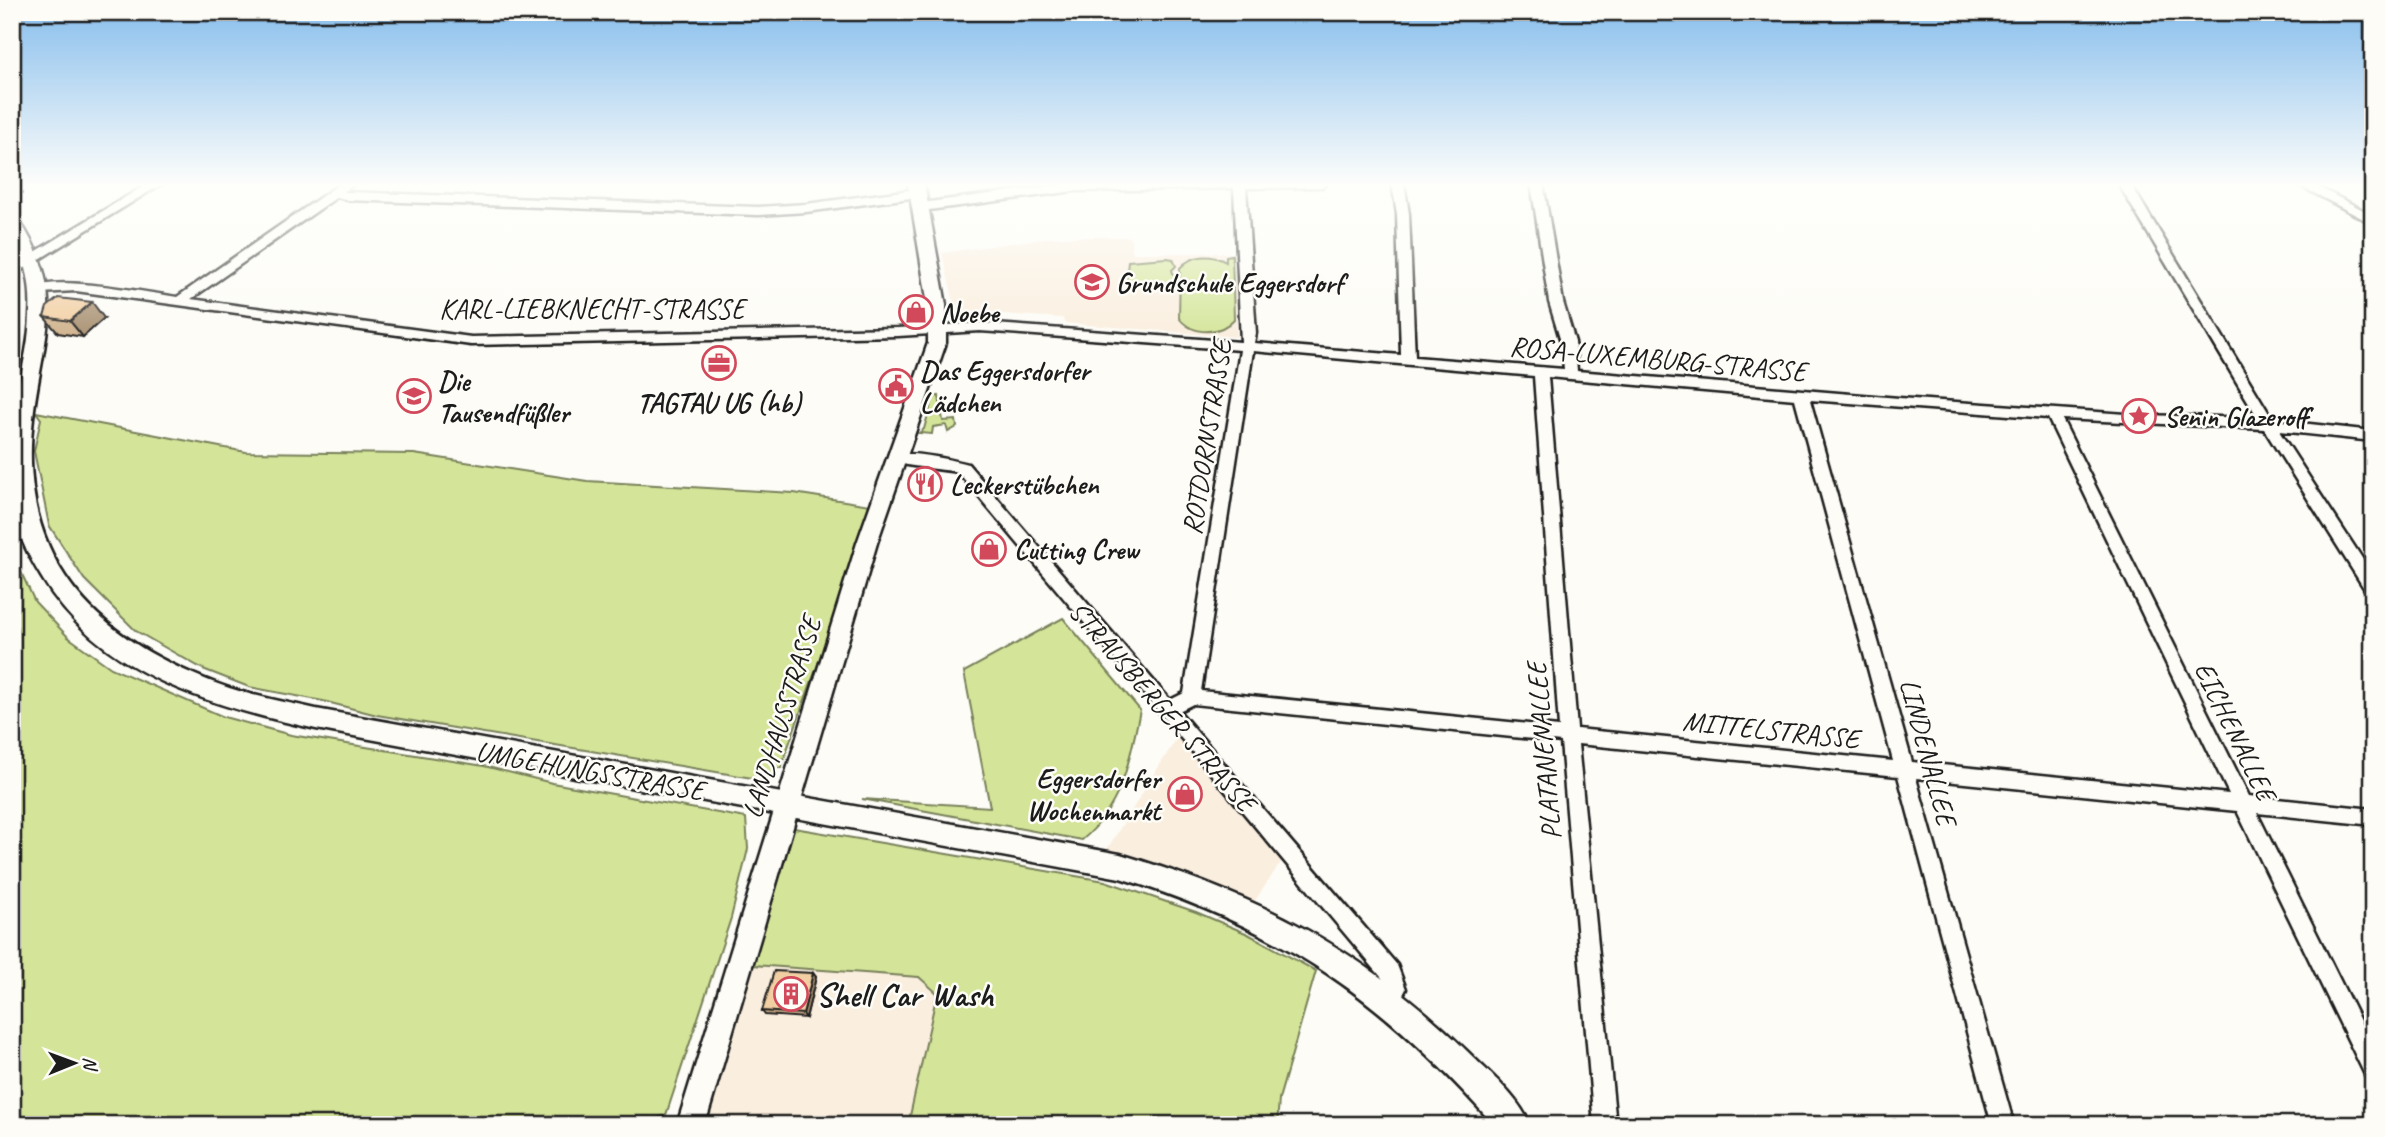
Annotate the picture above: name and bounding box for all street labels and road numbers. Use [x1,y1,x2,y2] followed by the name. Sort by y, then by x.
[439,291,748,326] street label: KARL-LIEBKNECHT-STRASSE
[1508,328,1811,389] street label: ROSA-LUXEMBURG-STRASSE
[1174,334,1240,537] street label: ROTDORNSTRASSE
[1062,594,1266,822] street label: STRAUSBERGER STRASSE
[734,609,830,822] street label: LANDHAUSSTRASSE
[2187,656,2286,810] street label: EICHENALLEE
[1518,657,1569,841] street label: PLATANENALLEE
[1892,675,1966,833] street label: LINDENALLEE
[1681,703,1864,756] street label: MITTELSTRASSE
[473,733,710,808] street label: UMGEHUNGSSTRASSE

